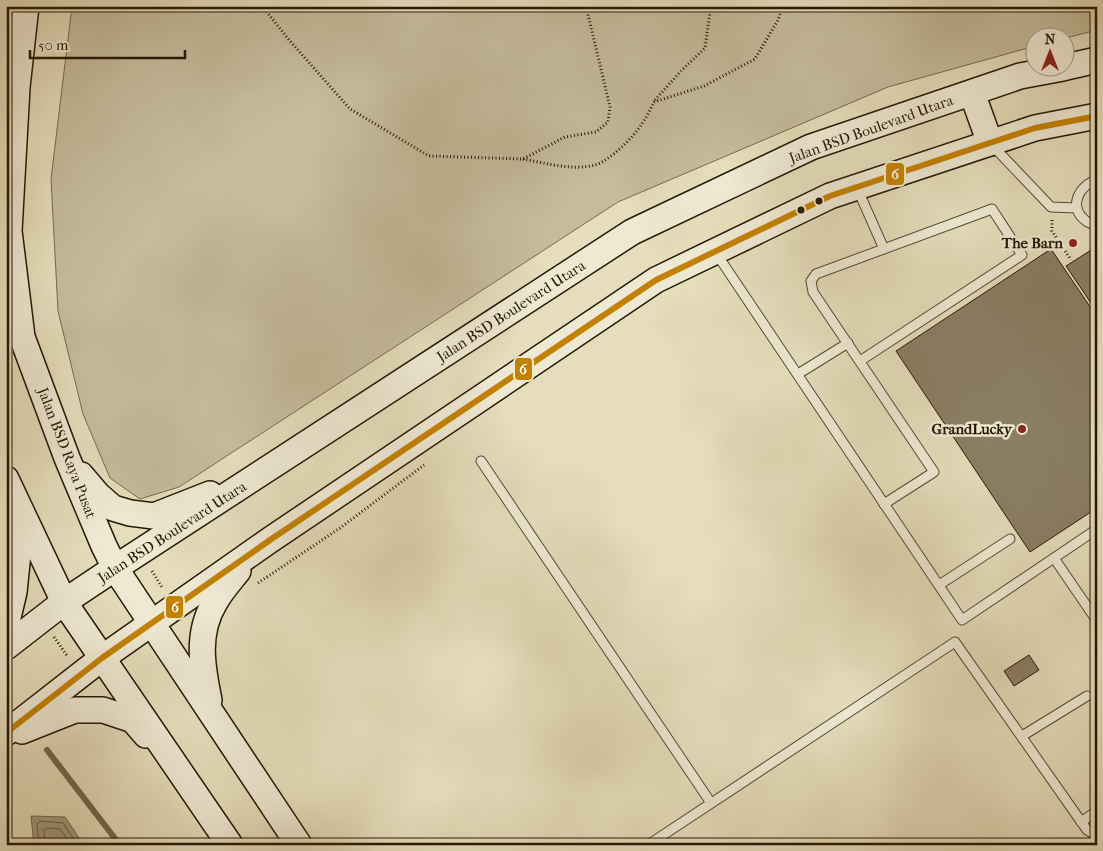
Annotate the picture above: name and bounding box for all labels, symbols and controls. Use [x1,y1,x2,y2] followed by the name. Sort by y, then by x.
[30,28,185,60] scale bar
[1026,28,1076,78] north arrow
[1045,31,1056,48] text: N
[38,36,69,54] text: 50 m
[785,90,957,167] street label: Jalan BSD Boulevard Utara
[885,162,905,186] line badge: 6
[891,166,899,183] text: 6
[814,196,824,206] unlabelled marker
[796,205,806,215] unlabelled marker
[1001,234,1063,252] place label: The Barn
[1067,237,1079,249] marker: The Barn
[432,256,590,366] street label: Jalan BSD Boulevard Utara
[514,357,533,381] line badge: 6
[519,361,527,378] text: 6
[33,384,100,522] street label: Jalan BSD Raya Pusat
[932,420,1013,438] place label: GrandLucky
[1016,423,1028,435] marker: GrandLucky
[93,477,251,587] street label: Jalan BSD Boulevard Utara
[165,595,184,619] line badge: 6
[171,599,179,616] text: 6

